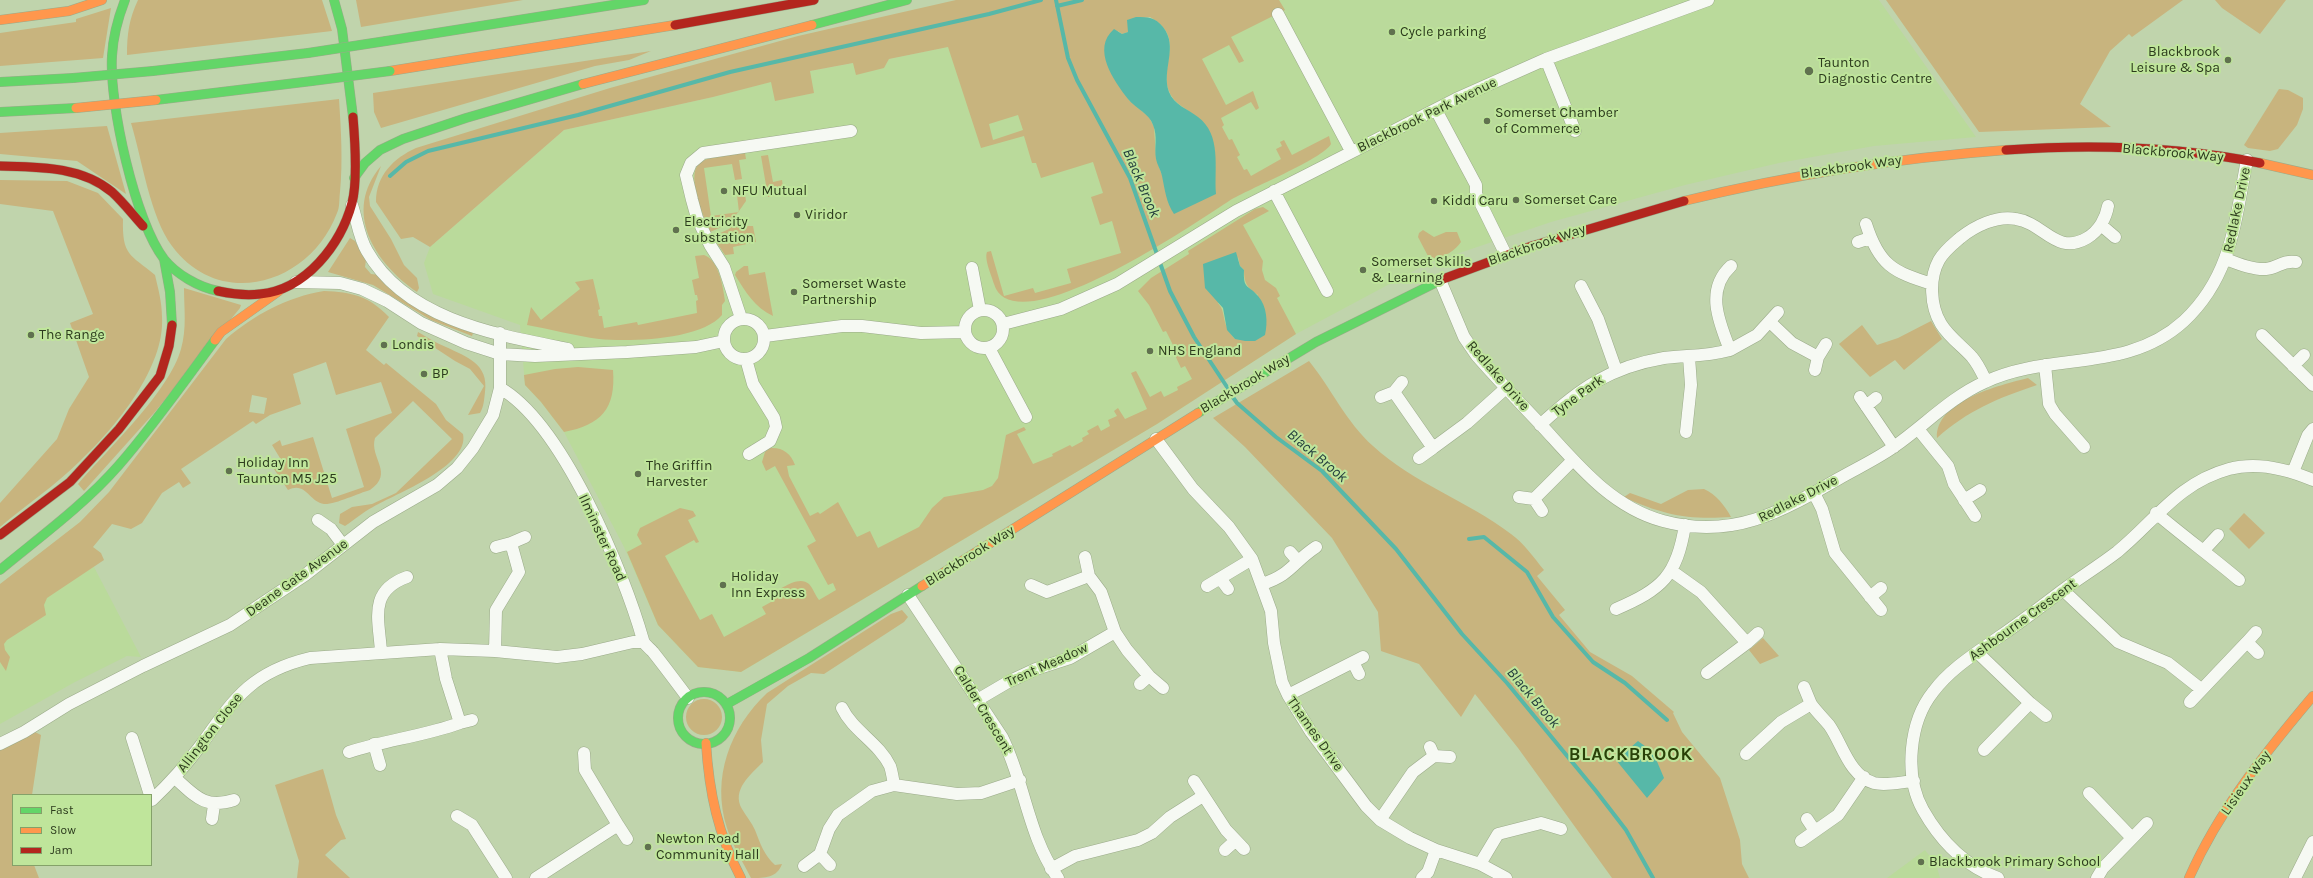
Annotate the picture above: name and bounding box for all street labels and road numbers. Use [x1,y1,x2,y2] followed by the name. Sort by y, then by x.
[1355,74,1499,156] street label: Blackbrook Park Avenue
[2122,140,2224,166] street label: Blackbrook Way
[1800,152,1902,182] street label: Blackbrook Way
[2220,166,2254,254] street label: Redlake Drive
[1486,221,1588,269] street label: Blackbrook Way
[1463,338,1533,414] street label: Redlake Drive
[1197,351,1293,417] street label: Blackbrook Way
[1549,372,1607,420] street label: Tyne Park
[1756,472,1840,526] street label: Redlake Drive
[575,492,629,584] street label: Ilminster Road
[922,522,1018,590] street label: Blackbrook Way
[243,535,351,621] street label: Deane Gate Avenue
[1966,575,2080,665] street label: Ashbourne Crescent
[1003,639,1091,691] street label: Trent Meadow
[950,663,1016,757] street label: Calder Crescent
[174,690,246,776] street label: Allington Close
[1283,694,1347,774] street label: Thames Drive
[2218,748,2274,818] street label: Lisieux Way

